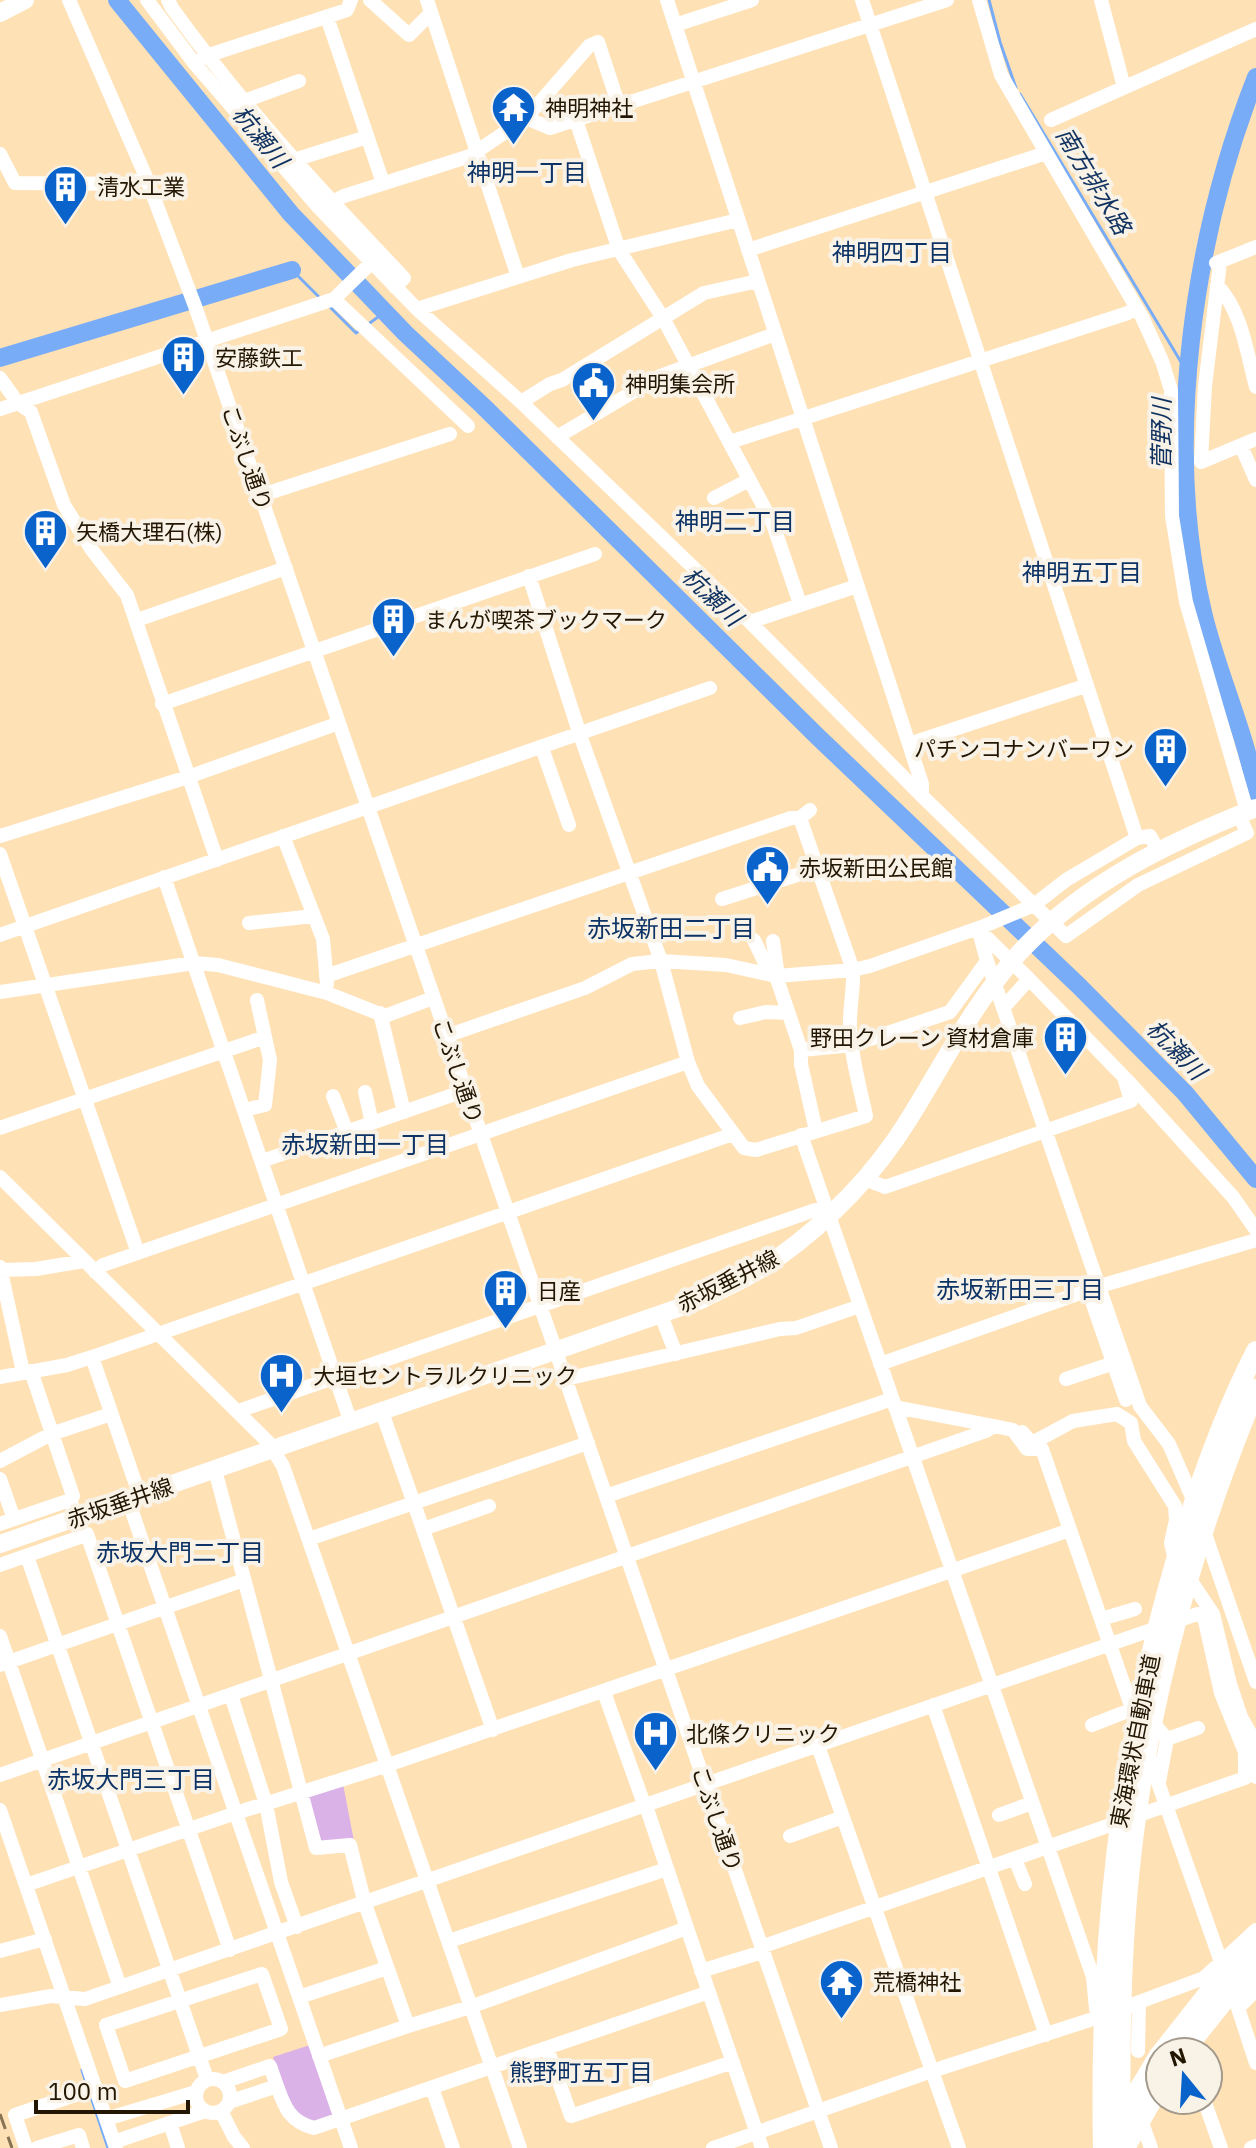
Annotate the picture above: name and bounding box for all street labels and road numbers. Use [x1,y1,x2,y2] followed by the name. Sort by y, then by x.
[216,401,279,515] street label: こぶし通り
[427,1014,490,1128] street label: こぶし通り
[672,1243,783,1318] street label: 赤坂垂井線
[63,1471,177,1534] street label: 赤坂垂井線
[1103,1652,1166,1830] street label: 東海環状自動車道
[686,1762,749,1876] street label: こぶし通り

